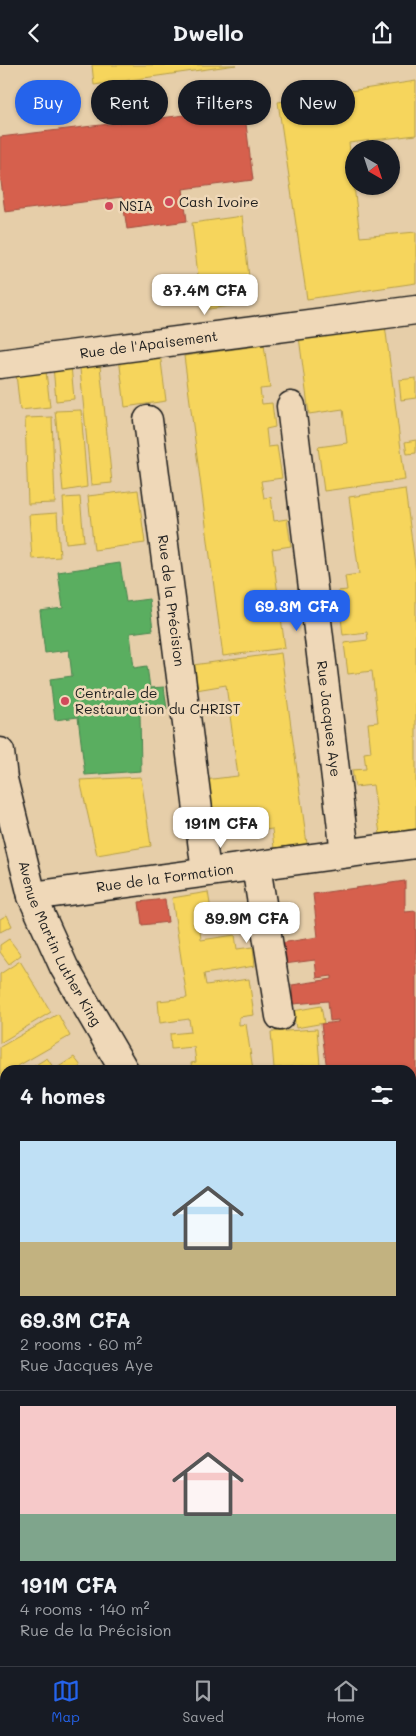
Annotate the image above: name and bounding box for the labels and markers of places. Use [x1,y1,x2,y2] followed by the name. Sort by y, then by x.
[179,192,259,211] place label: Cash Ivoire
[119,196,153,215] place label: NSIA
[163,196,175,208] marker: Cash Ivoire
[103,200,115,212] marker: NSIA
[148,273,262,316] pin: 87.4M CFA
[240,589,354,632] pin: 69.3M CFA
[75,683,241,718] place label: Centrale de Restauration du CHRIST
[59,695,71,707] marker: Centrale de Restauration du CHRIST
[169,807,273,849] pin: 191M CFA
[190,901,304,944] pin: 89.9M CFA

